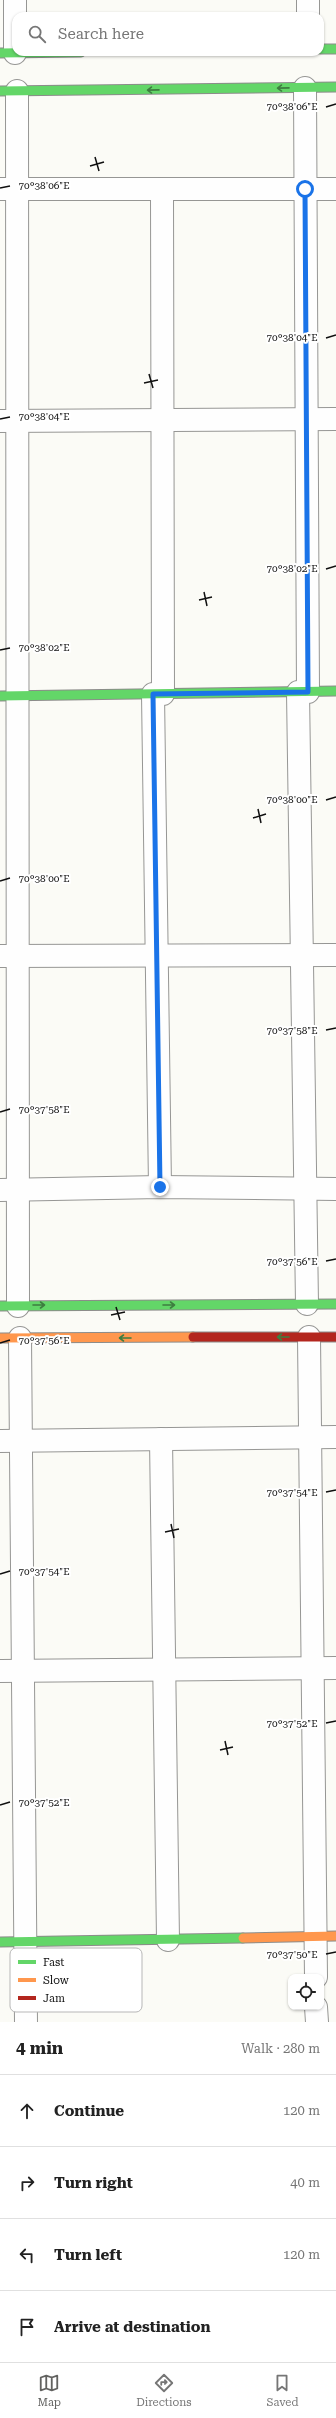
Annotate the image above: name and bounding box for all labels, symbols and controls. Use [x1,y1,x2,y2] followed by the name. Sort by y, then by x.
[12,12,324,56] search box
[26,23,48,45] icon: search
[58,25,144,43] text: Search here
[277,84,290,92] one-way arrow
[147,86,160,94] one-way arrow
[266,101,318,112] text: 70°38'06"E
[18,180,70,191] text: 70°38'06"E
[296,180,314,198] route start
[266,332,318,343] text: 70°38'04"E
[18,411,70,422] text: 70°38'04"E
[266,563,318,574] text: 70°38'02"E
[18,642,70,653] text: 70°38'02"E
[266,794,318,805] text: 70°38'00"E
[18,873,70,884] text: 70°38'00"E
[266,1025,318,1036] text: 70°37'58"E
[18,1104,70,1115] text: 70°37'58"E
[151,1178,169,1196] route end
[266,1256,318,1267] text: 70°37'56"E
[32,1301,45,1309] one-way arrow
[162,1301,175,1309] one-way arrow
[277,1333,290,1341] one-way arrow
[119,1334,132,1342] one-way arrow
[18,1335,70,1346] text: 70°37'56"E
[266,1487,318,1498] text: 70°37'54"E
[18,1566,70,1577] text: 70°37'54"E
[266,1718,318,1729] text: 70°37'52"E
[18,1797,70,1808] text: 70°37'52"E
[10,1948,142,2012] legend
[266,1949,318,1960] text: 70°37'50"E
[43,1956,64,1969] text: Fast
[43,1974,70,1987] text: Slow
[288,1974,324,2010] map controls
[288,1974,324,2010] button: locate
[43,1992,65,2005] text: Jam
[16,2038,63,2058] text: 4 min
[241,2041,320,2056] text: Walk · 280 m
[16,2100,38,2122] icon: ahead
[54,2102,124,2120] text: Continue
[283,2103,320,2118] text: 120 m
[16,2172,38,2194] icon: right
[54,2174,133,2192] text: Turn right
[290,2175,320,2190] text: 40 m
[16,2244,38,2266] icon: left
[54,2246,122,2264] text: Turn left
[283,2247,320,2262] text: 120 m
[16,2316,38,2338] icon: arrive
[54,2318,210,2336] text: Arrive at destination
[38,2372,61,2409] tab: Map
[136,2372,191,2409] tab: Directions
[267,2372,298,2409] tab: Saved

